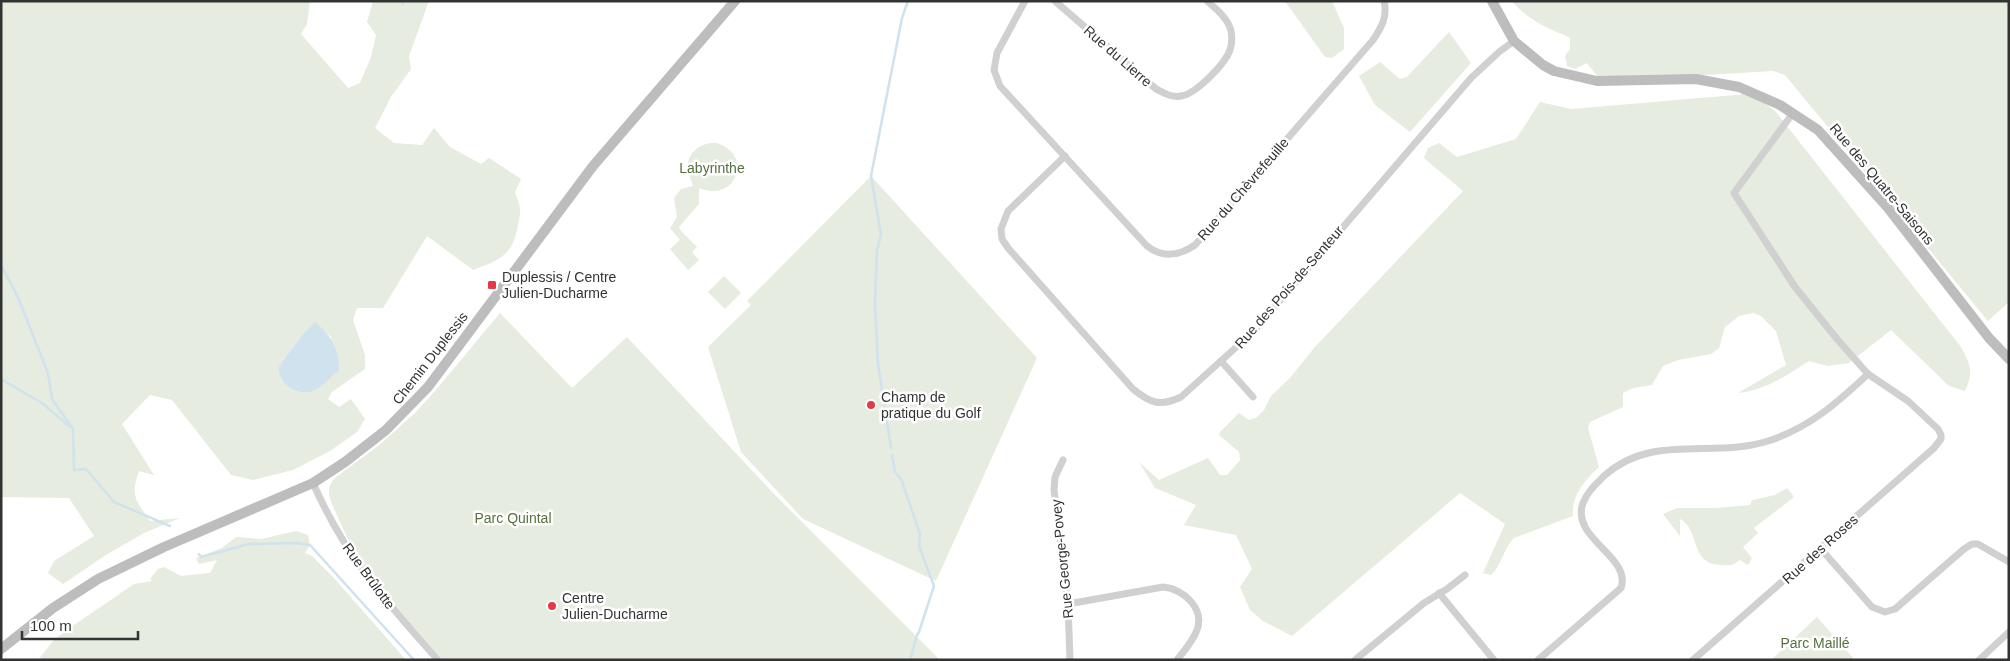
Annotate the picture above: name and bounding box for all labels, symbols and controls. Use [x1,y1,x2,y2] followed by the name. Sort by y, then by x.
[1081,22,1155,90] street label: Rue du Lierre
[1827,120,1937,248] street label: Rue des Quatre-Saisons
[1194,134,1292,244] street label: Rue du Chèvrefeuille
[679,160,745,176] park label: Labyrinthe
[1231,222,1347,352] street label: Rue des Pois-de-Senteur
[502,269,617,301] place label: Duplessis / Centre Julien-Ducharme
[486,279,498,291] marker: Duplessis / Centre Julien-Ducharme
[389,309,471,407] street label: Chemin Duplessis
[881,389,981,421] place label: Champ de pratique du Golf
[865,399,877,411] marker: Champ de pratique du Golf
[1048,499,1076,619] street label: Rue George-Povey
[474,510,552,526] park label: Parc Quintal
[1779,511,1861,587] street label: Rue des Roses
[340,540,398,612] street label: Rue Brûlotte
[562,590,668,622] place label: Centre Julien-Ducharme
[546,600,558,612] marker: Centre Julien-Ducharme
[22,608,139,640] scale bar
[30,617,72,634] text: 100 m
[1780,635,1850,651] park label: Parc Maillé

